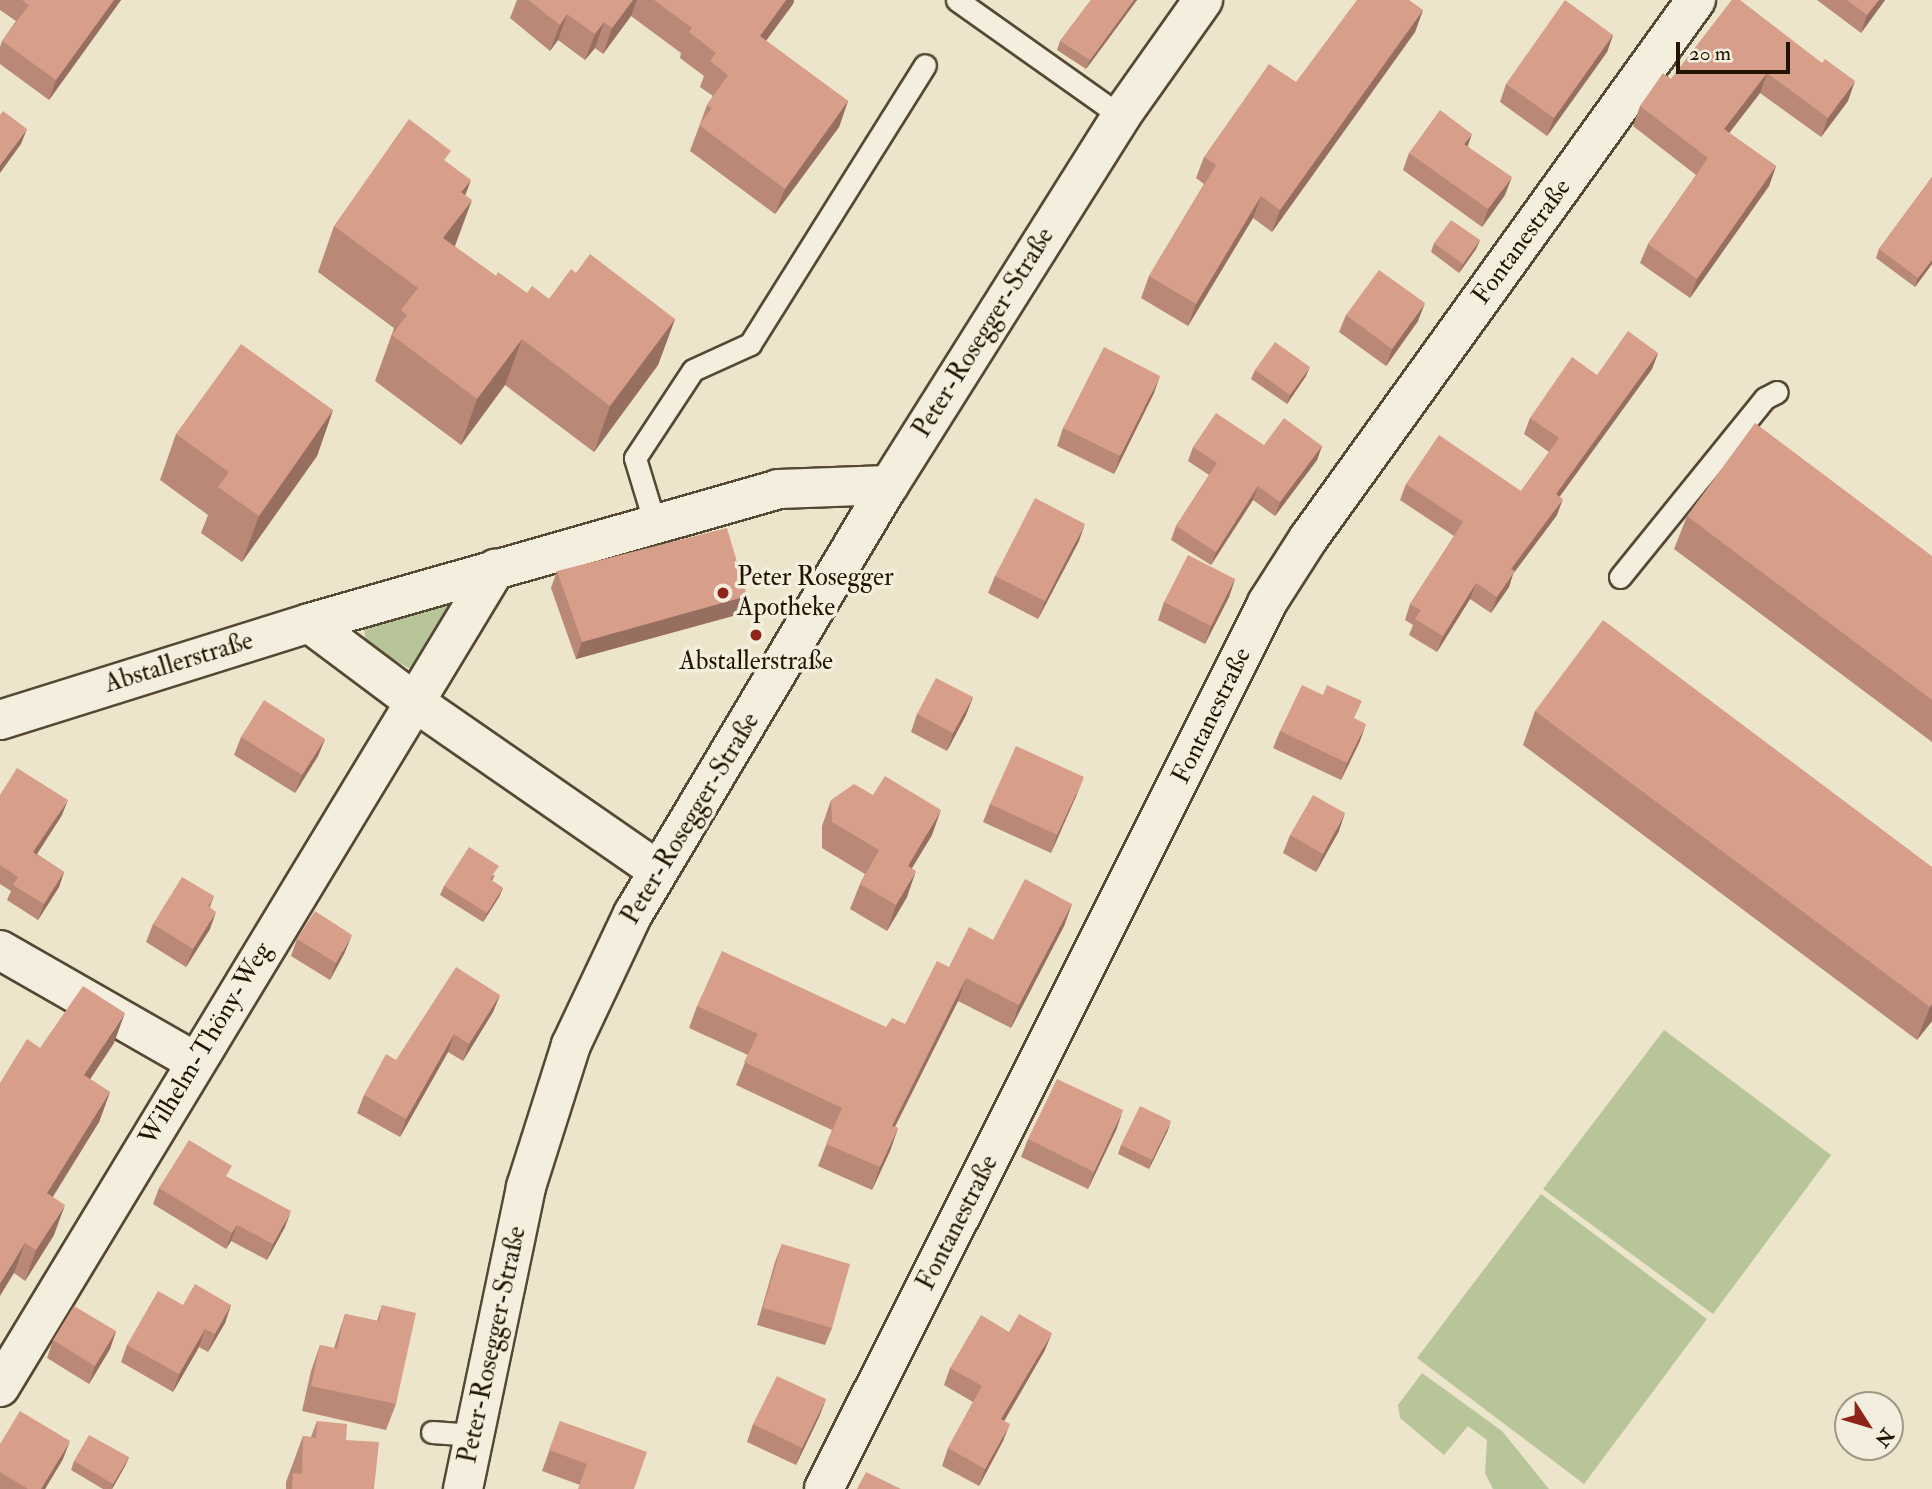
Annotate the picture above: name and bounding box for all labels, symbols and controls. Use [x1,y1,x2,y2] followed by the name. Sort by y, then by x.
[1680,28,1794,72] scale bar
[1689,40,1731,67] text: 20 m
[1466,173,1578,311] street label: Fontanestraße
[907,222,1061,444] street label: Peter-Rosegger-Straße
[737,562,894,624] place label: Peter Rosegger Apotheke
[715,585,731,601] marker: Peter Rosegger Apotheke
[101,626,257,700] street label: Abstallerstraße
[748,627,764,643] marker: Abstallerstraße
[1166,643,1258,789] street label: Fontanestraße
[679,646,833,678] place label: Abstallerstraße
[615,708,767,930] street label: Peter-Rosegger-Straße
[133,937,279,1151] street label: Wilhelm-Thöny-Weg
[911,1150,1005,1296] street label: Fontanestraße
[453,1224,533,1466] street label: Peter-Rosegger-Straße
[1834,1391,1904,1461] north arrow
[1869,1423,1899,1451] text: N

